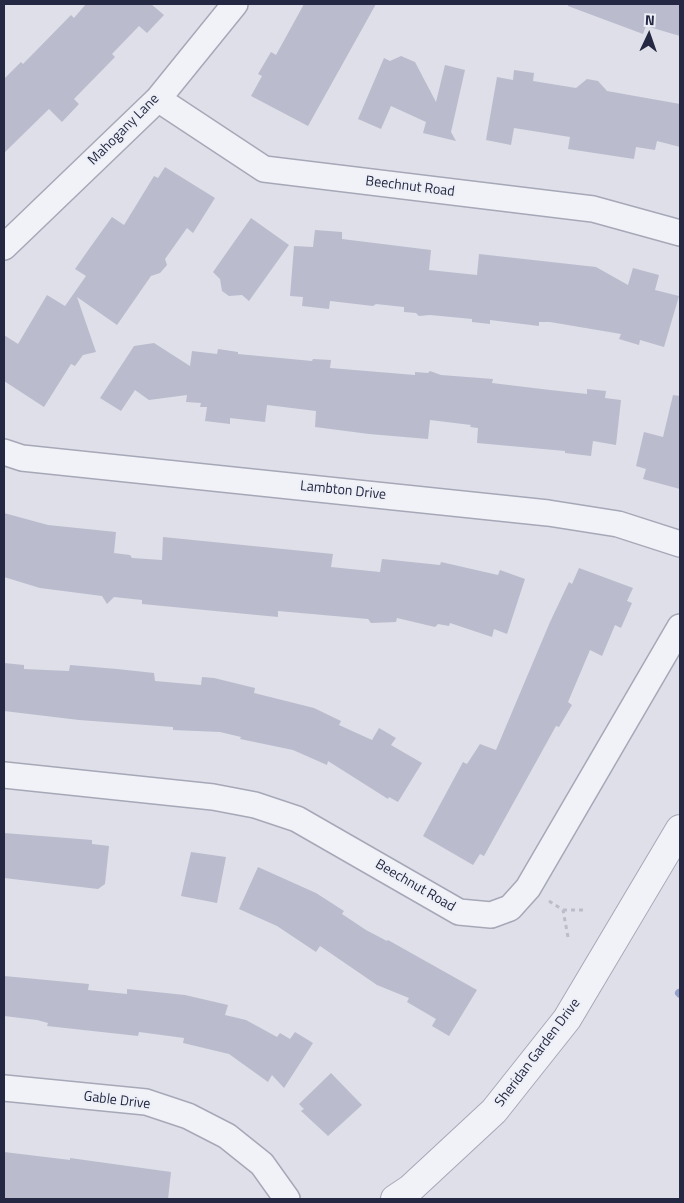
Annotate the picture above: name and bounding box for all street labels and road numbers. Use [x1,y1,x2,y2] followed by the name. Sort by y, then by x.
[85,91,163,169] street label: Mahogany Lane
[364,173,456,201] street label: Beechnut Road
[299,478,387,504] street label: Lambton Drive
[372,856,458,916] street label: Beechnut Road
[492,996,584,1110] street label: Sheridan Garden Drive
[83,1089,151,1113] street label: Gable Drive

